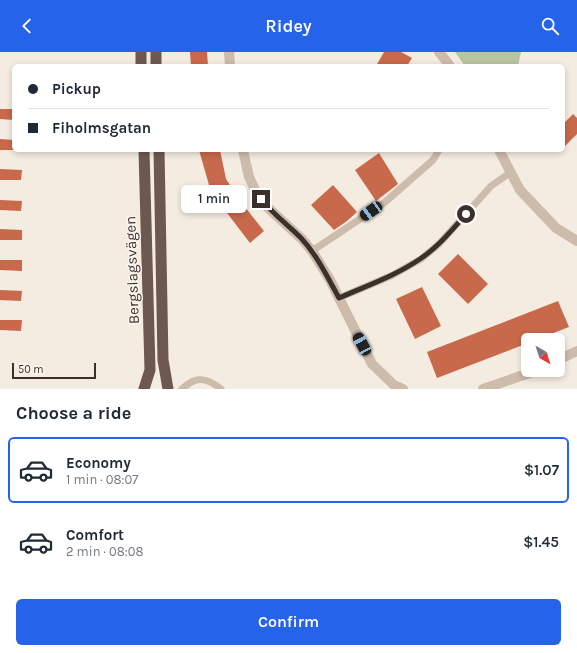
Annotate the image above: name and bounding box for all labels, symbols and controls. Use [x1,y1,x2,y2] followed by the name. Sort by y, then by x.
[16,15,38,37] icon: back
[265,15,312,37] text: Ridey
[539,15,561,37] icon: search
[52,80,101,98] text: Pickup
[52,119,151,137] text: Fiholmsgatan
[181,185,247,213] callout: 1 min
[252,190,270,208] route end
[198,191,230,206] text: 1 min
[358,199,384,223] car
[457,205,475,223] route start
[121,216,143,324] street label: Bergslagsvägen
[351,331,373,357] car
[521,333,565,377] north arrow
[521,333,565,377] map controls
[12,361,96,380] scale bar
[18,363,44,376] text: 50 m
[16,402,131,424] text: Choose a ride
[18,452,54,488] icon: car
[66,454,131,472] text: Economy
[524,461,559,479] text: $1.07
[66,472,138,487] text: 1 min · 08:07
[18,524,54,560] icon: car
[66,526,124,544] text: Comfort
[523,533,559,551] text: $1.45
[66,544,143,559] text: 2 min · 08:08
[16,599,561,645] button: Confirm

